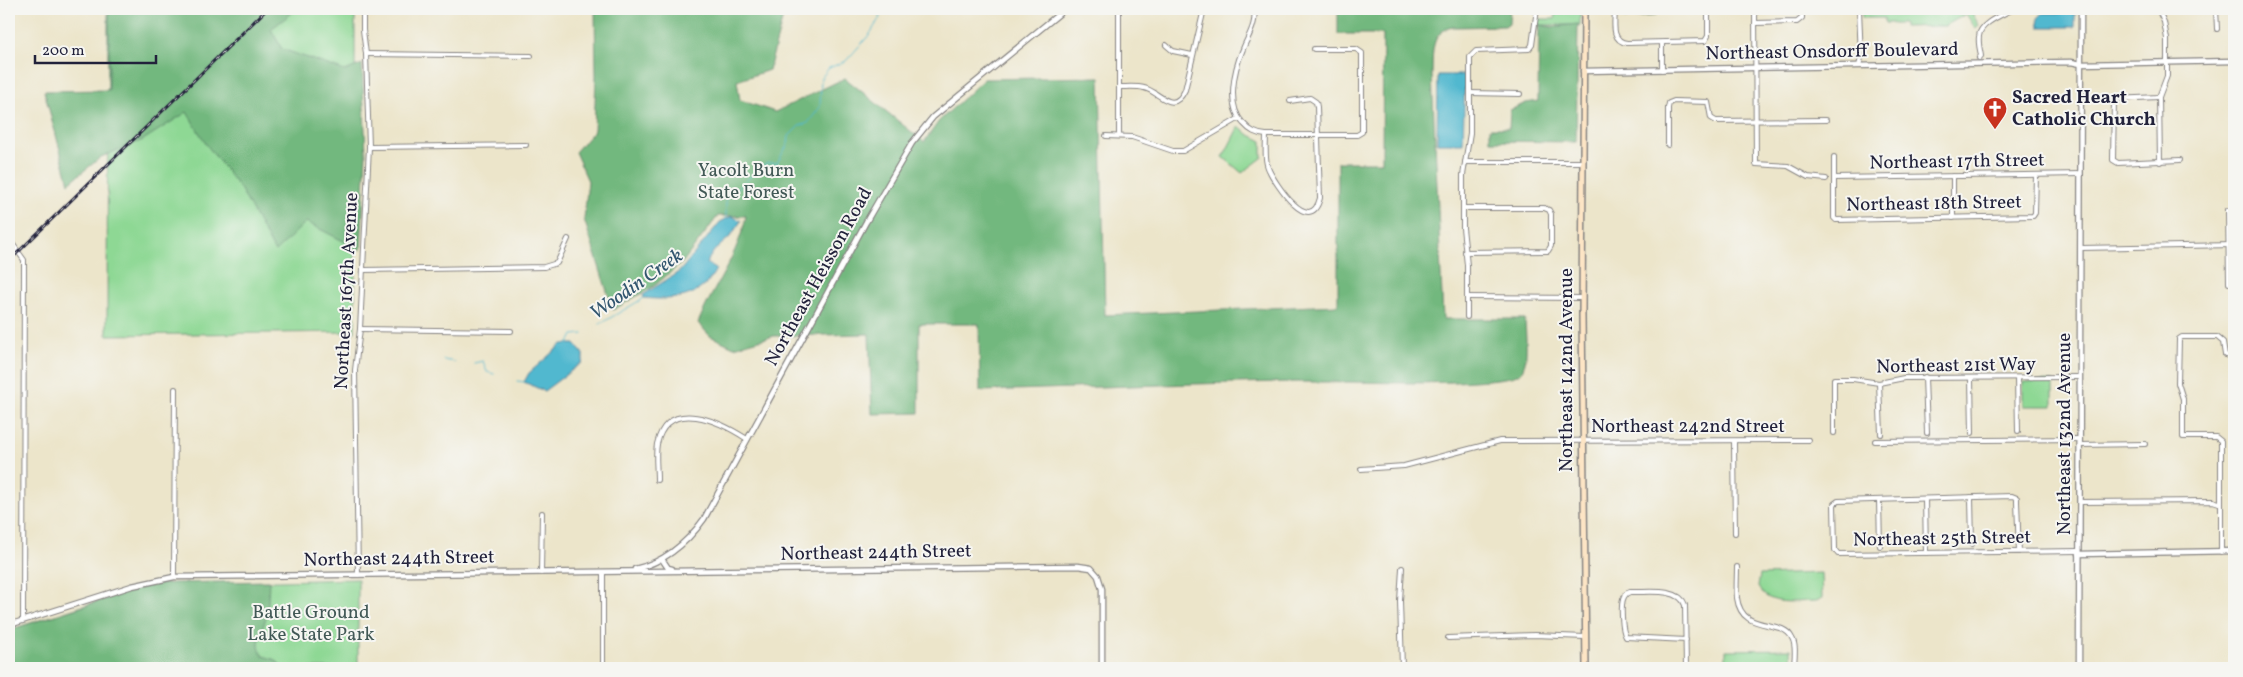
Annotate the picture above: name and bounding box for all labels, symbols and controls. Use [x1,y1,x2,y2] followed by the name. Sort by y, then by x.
[35,32,156,64] scale bar
[1705,37,1959,67] street label: Northeast Onsdorff Boulevard
[42,41,85,62] text: 200 m
[2012,85,2156,133] place label: Sacred Heart Catholic Church
[1982,96,2008,130] church icon: Sacred Heart Catholic Church
[1869,147,2045,177] street label: Northeast 17th Street
[697,158,795,206] park label: Yacolt Burn State Forest
[759,183,879,371] street label: Northeast Heisson Road
[1846,189,2022,219] street label: Northeast 18th Street
[329,192,365,390] street label: Northeast 167th Avenue
[585,243,689,327] water label: Woodin Creek
[1554,268,1580,472] street label: Northeast 142nd Avenue
[2052,333,2078,535] street label: Northeast 132nd Avenue
[1876,352,2036,380] street label: Northeast 21st Way
[1591,414,1785,440] street label: Northeast 242nd Street
[1853,524,2032,554] street label: Northeast 25th Street
[780,538,972,568] street label: Northeast 244th Street
[303,544,495,574] street label: Northeast 244th Street
[247,600,375,648] park label: Battle Ground Lake State Park

